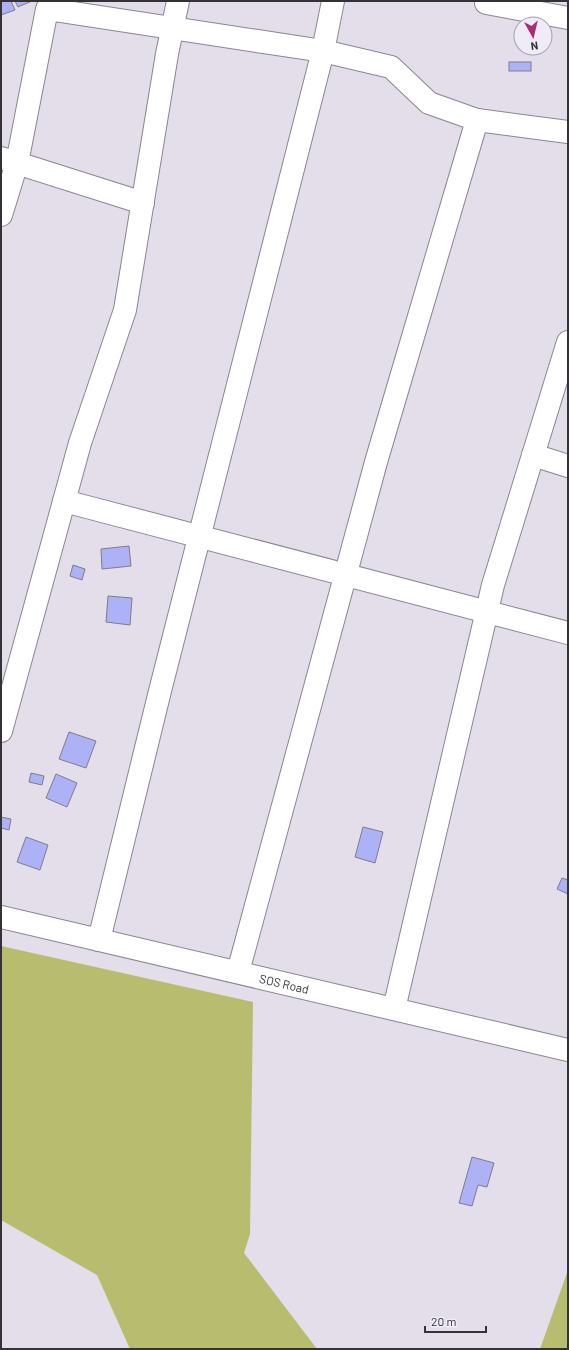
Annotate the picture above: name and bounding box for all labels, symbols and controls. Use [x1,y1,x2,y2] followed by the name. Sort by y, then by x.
[513,16,553,56] north arrow
[530,39,539,53] text: N
[258,971,310,996] street label: SOS Road
[425,1308,486,1334] scale bar
[431,1314,457,1328] text: 20 m

